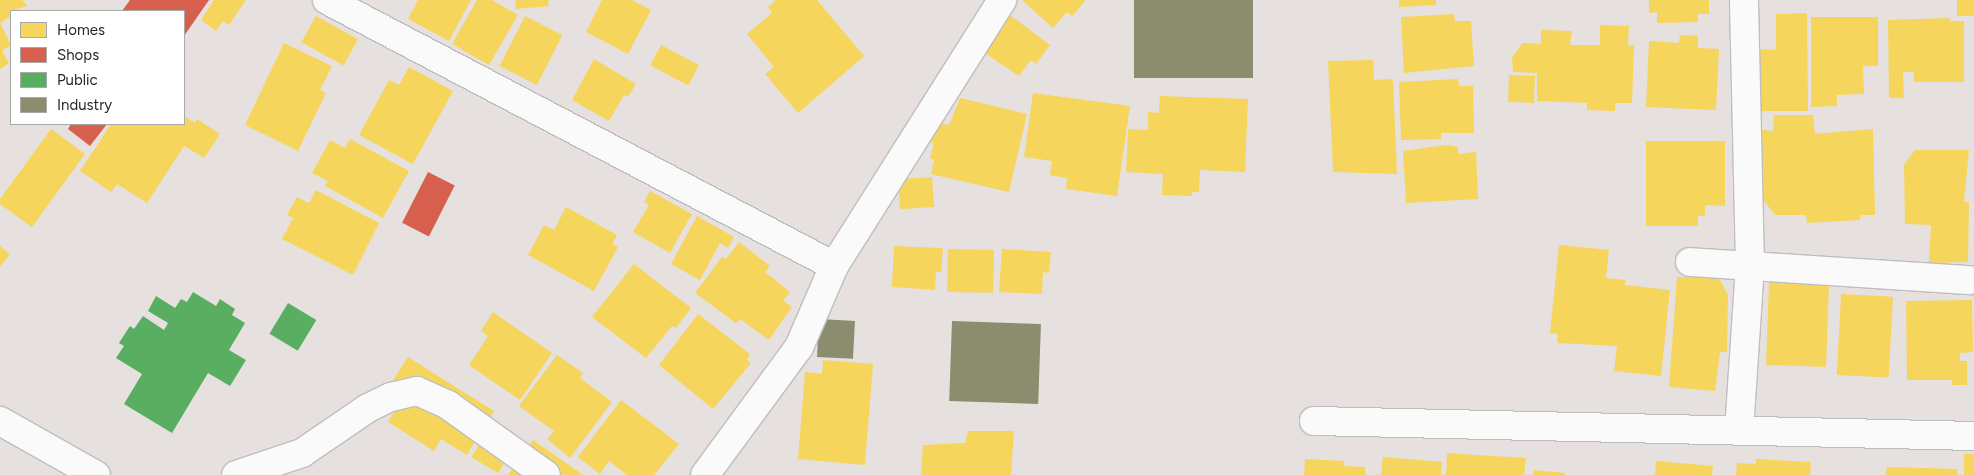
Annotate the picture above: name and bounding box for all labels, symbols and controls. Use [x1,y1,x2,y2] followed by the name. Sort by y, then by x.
[10,10,185,125] legend
[57,21,105,39] text: Homes
[57,46,99,64] text: Shops
[57,71,98,89] text: Public
[57,96,112,114] text: Industry

